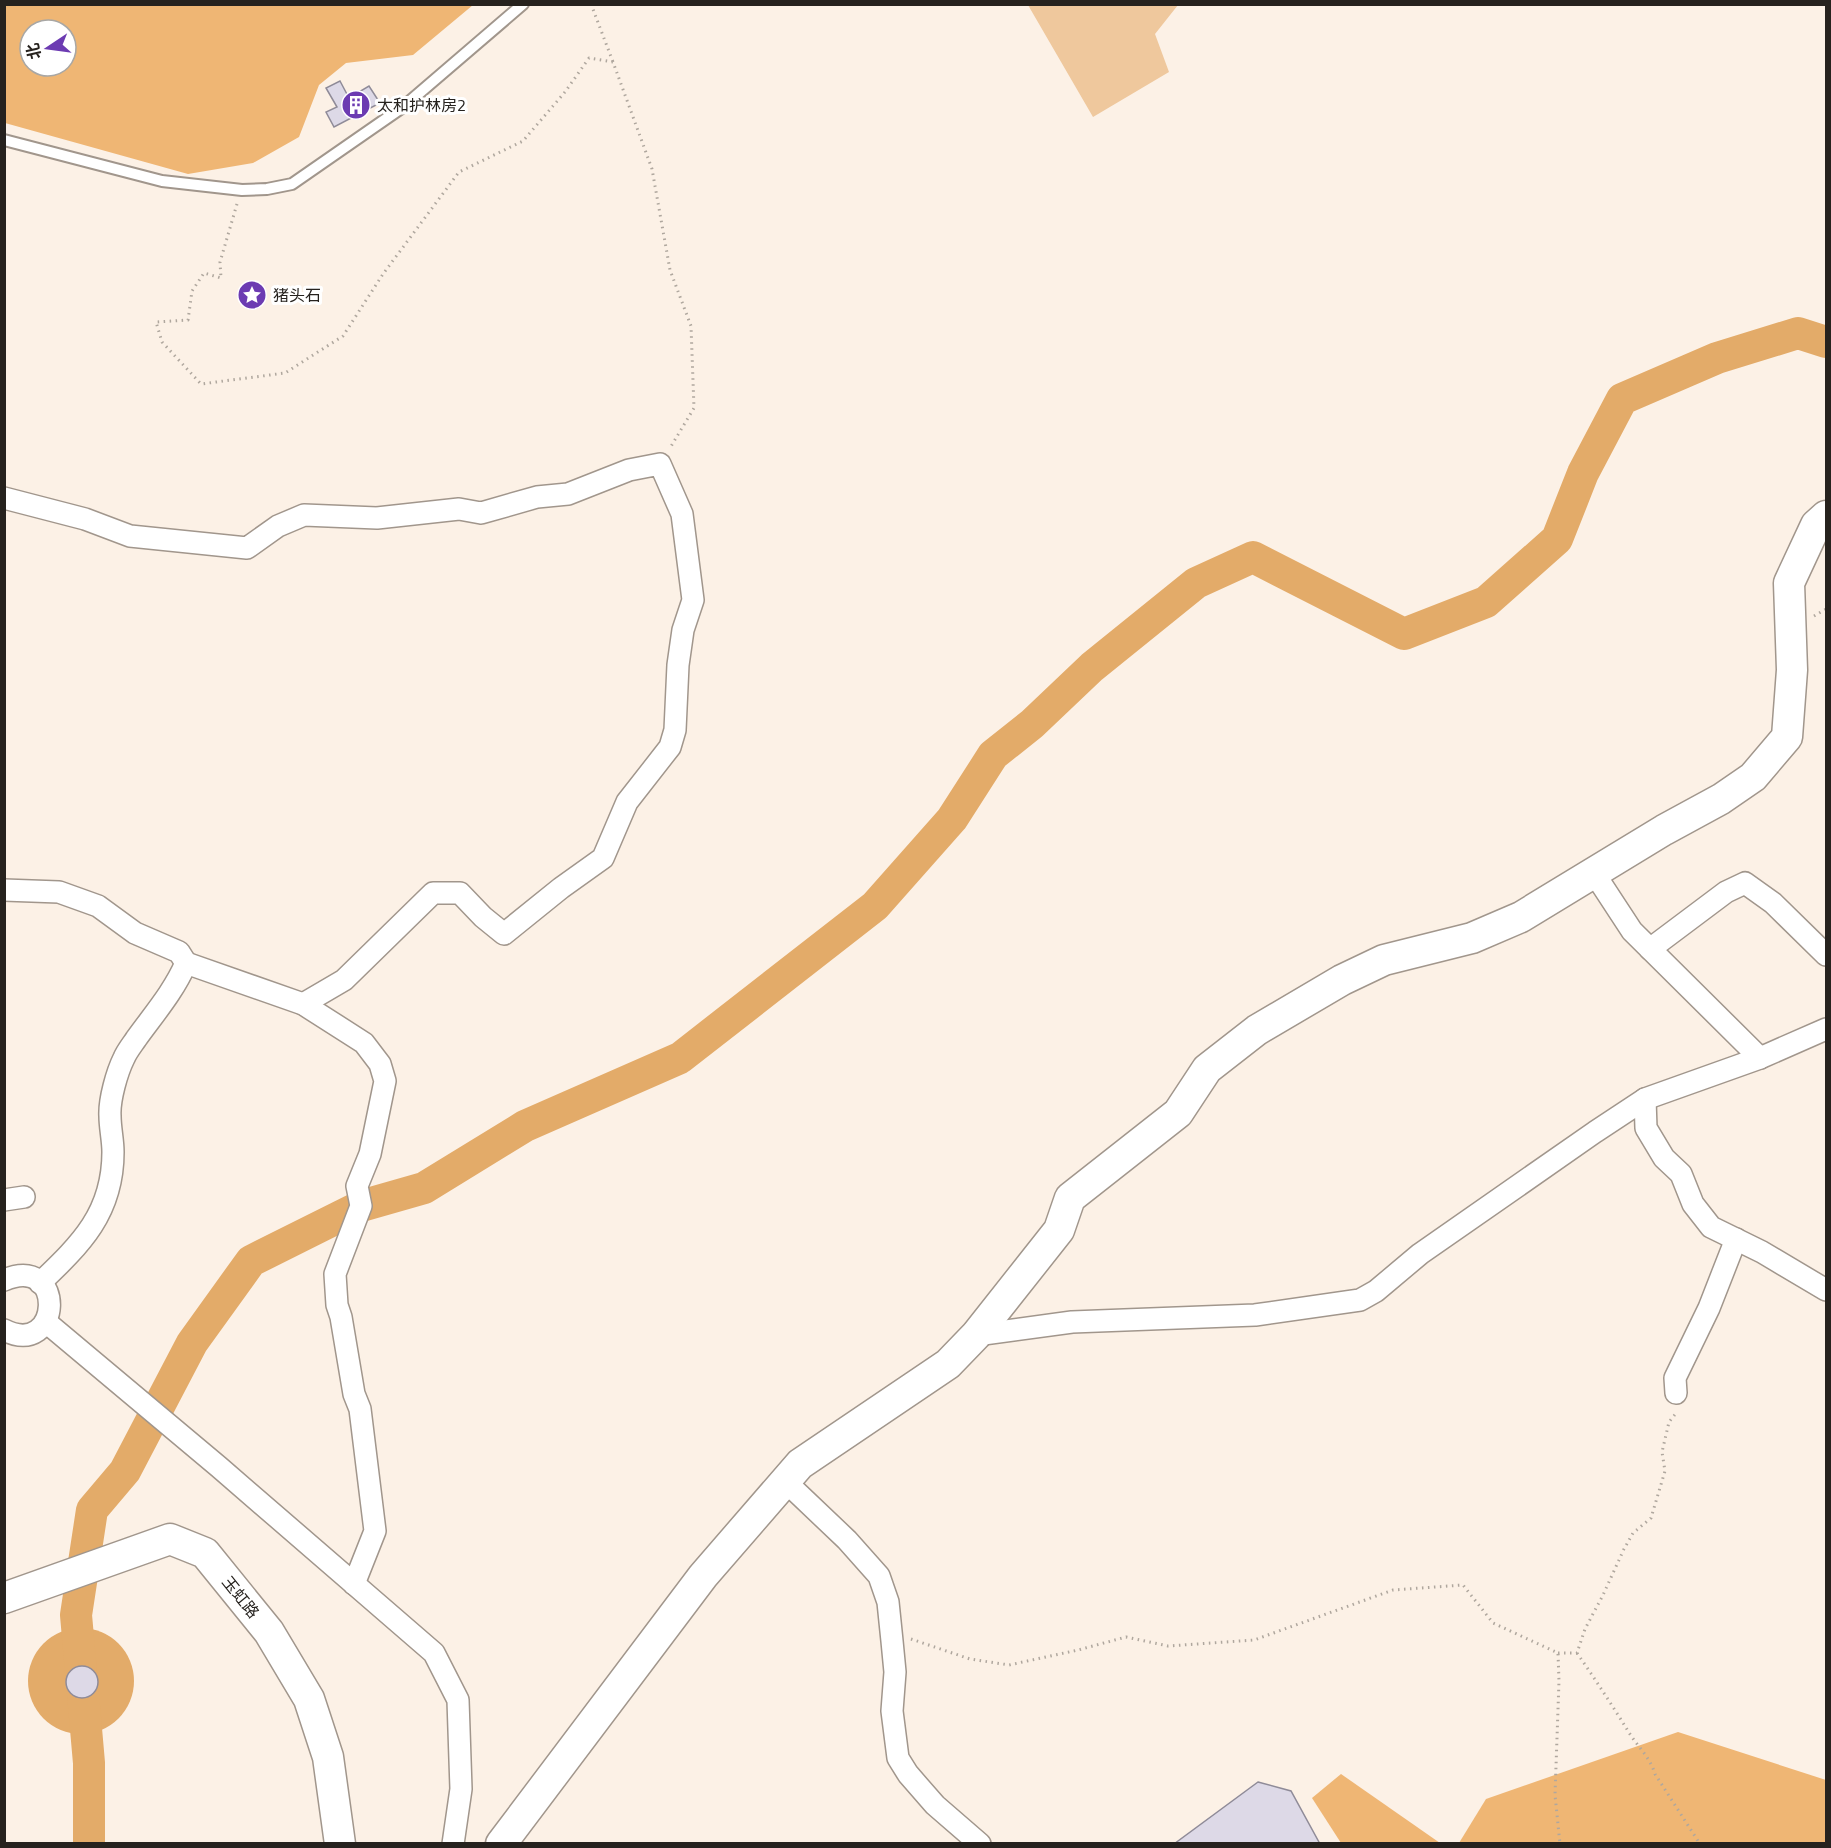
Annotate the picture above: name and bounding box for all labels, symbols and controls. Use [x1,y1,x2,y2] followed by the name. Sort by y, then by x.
[18,18,78,78] north arrow
[20,41,47,62] text: 北
[340,89,372,121] building icon: 太和护林房2
[377,93,466,117] place label: 太和护林房2
[236,279,268,311] place icon: 猪头石
[273,283,321,307] place label: 猪头石
[217,1571,265,1623] street label: 玉虹路

